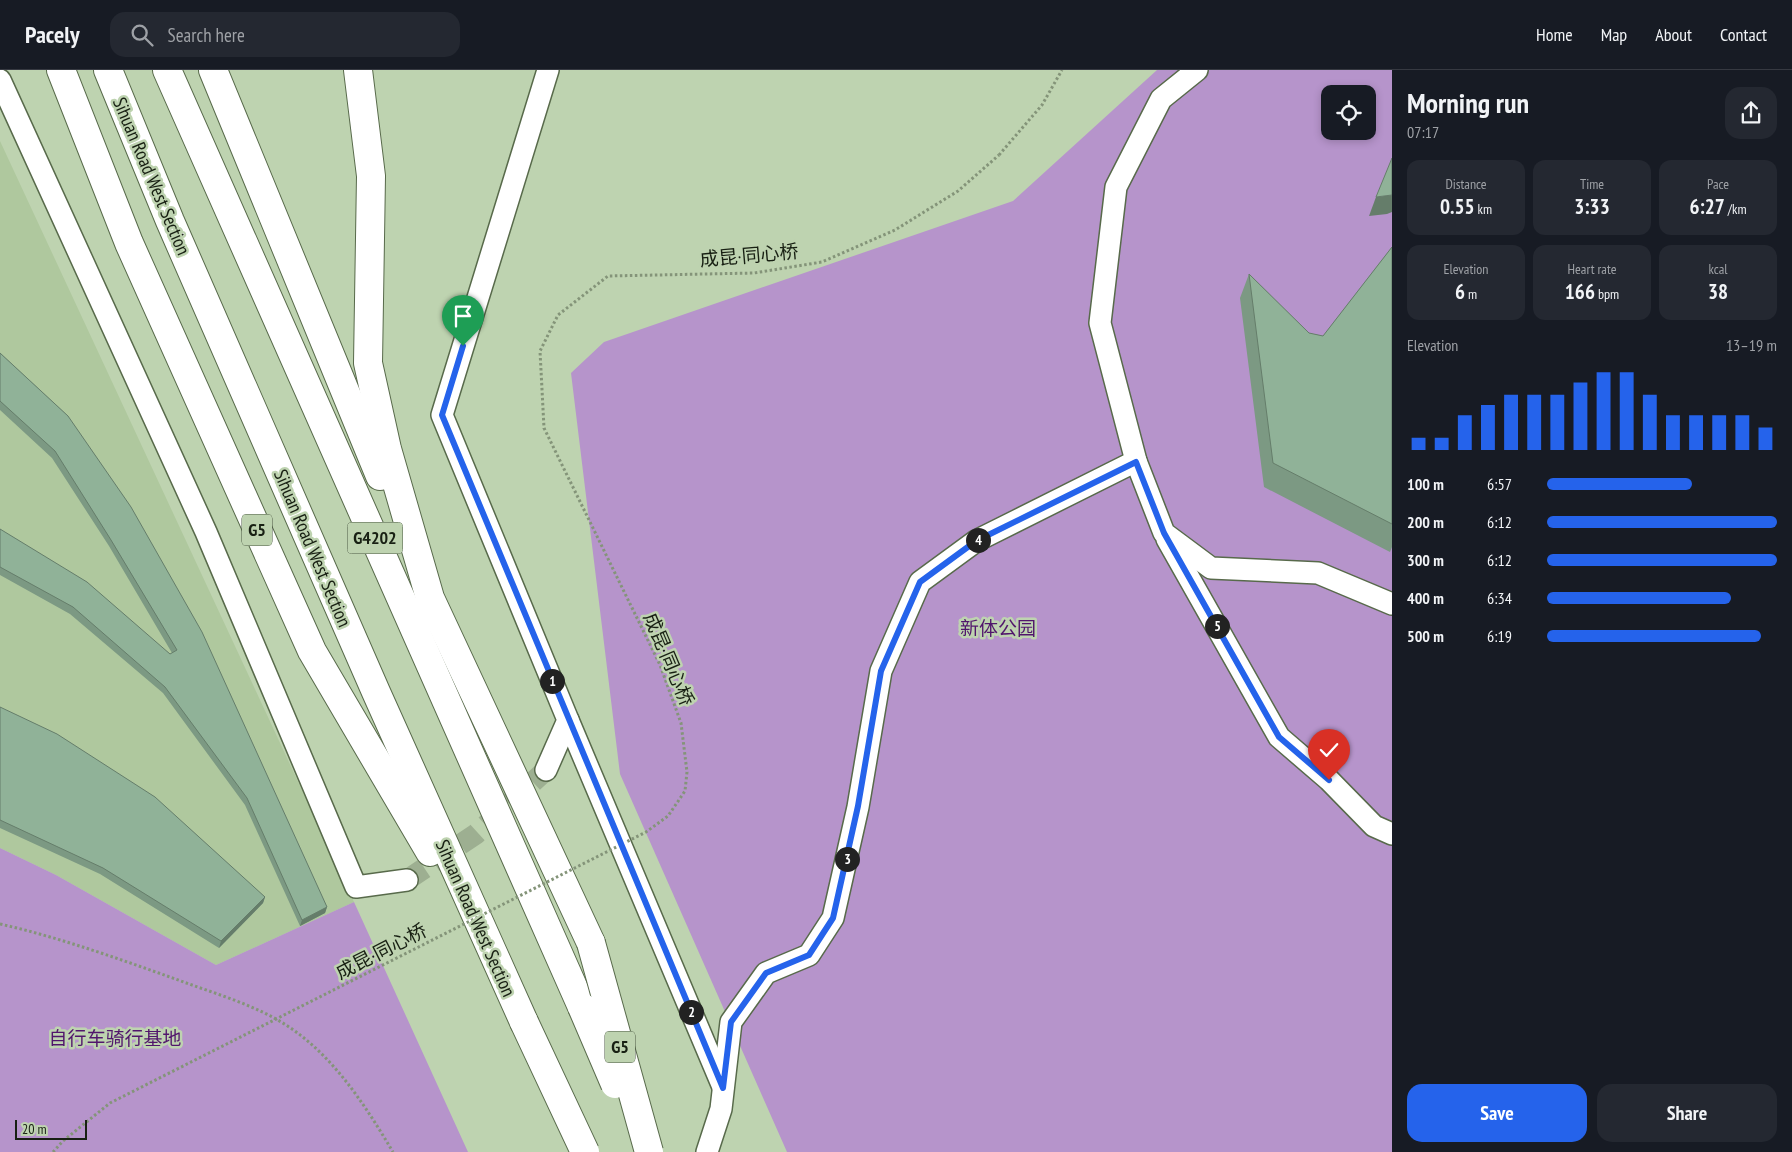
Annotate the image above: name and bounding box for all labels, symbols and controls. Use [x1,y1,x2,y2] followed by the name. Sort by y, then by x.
[110,12,460,57] search box
[25,19,80,50] text: Pacely
[128,21,156,49] icon: search
[168,23,245,47] text: Search here
[1536,23,1573,46] text: Home
[1601,23,1627,46] text: Map
[1655,23,1692,46] text: About
[1720,23,1767,46] text: Contact
[1407,84,1529,121] text: Morning run
[1321,85,1376,140] map controls
[1321,85,1376,140] button: locate
[1725,87,1777,139] button: share
[108,93,196,259] street label: Sihuan Road West Section
[1407,122,1439,142] text: 07:17
[1445,175,1487,193] text: Distance
[1580,175,1604,193] text: Time
[1707,175,1729,193] text: Pace
[1440,193,1475,220] text: 0.55
[1574,193,1610,220] text: 3:33
[1689,193,1725,220] text: 6:27
[1475,200,1492,218] text: km
[1725,200,1747,218] text: /km
[699,239,799,271] street label: 成昆·同心桥
[1444,260,1488,278] text: Elevation
[1568,260,1616,278] text: Heart rate
[1708,260,1728,278] text: kcal
[1455,278,1465,305] text: 6
[1565,278,1595,305] text: 166
[1708,278,1728,305] text: 38
[1465,285,1477,303] text: m
[1595,285,1619,303] text: bpm
[442,295,484,346] pin
[449,302,477,330] icon: arrive
[1407,335,1458,355] text: Elevation
[1726,335,1777,355] text: 13–19 m
[269,465,357,631] street label: Sihuan Road West Section
[1407,474,1444,494] text: 100 m
[1487,474,1512,494] text: 6:57
[1407,512,1444,532] text: 200 m
[1487,512,1512,532] text: 6:12
[242,514,272,546] road number: G5
[348,522,402,553] road number: G4202
[966,528,990,552] pin: 4
[975,531,982,549] text: 4
[1407,550,1444,570] text: 300 m
[1487,550,1512,570] text: 6:12
[1407,588,1444,608] text: 400 m
[1487,588,1512,608] text: 6:34
[639,609,699,709] street label: 成昆·同心桥
[1204,614,1230,638] pin: 5
[960,616,1036,640] park label: 新体公园
[1214,617,1221,635] text: 5
[1407,626,1444,646] text: 500 m
[1487,626,1512,646] text: 6:19
[540,668,564,694] pin: 1
[549,672,556,690] text: 1
[1308,729,1350,780] pin
[1315,736,1343,764] icon: check
[431,836,521,1000] street label: Sihuan Road West Section
[834,846,860,872] pin: 3
[844,850,851,868] text: 3
[331,918,431,984] street label: 成昆·同心桥
[678,1000,704,1024] pin: 2
[688,1003,695,1021] text: 2
[48,1026,182,1050] park label: 自行车骑行基地
[605,1032,635,1062] road number: G5
[1407,1084,1587,1142] button: Save
[1597,1084,1777,1142] button: Share
[15,1117,88,1140] scale bar
[22,1120,47,1138] text: 20 m

